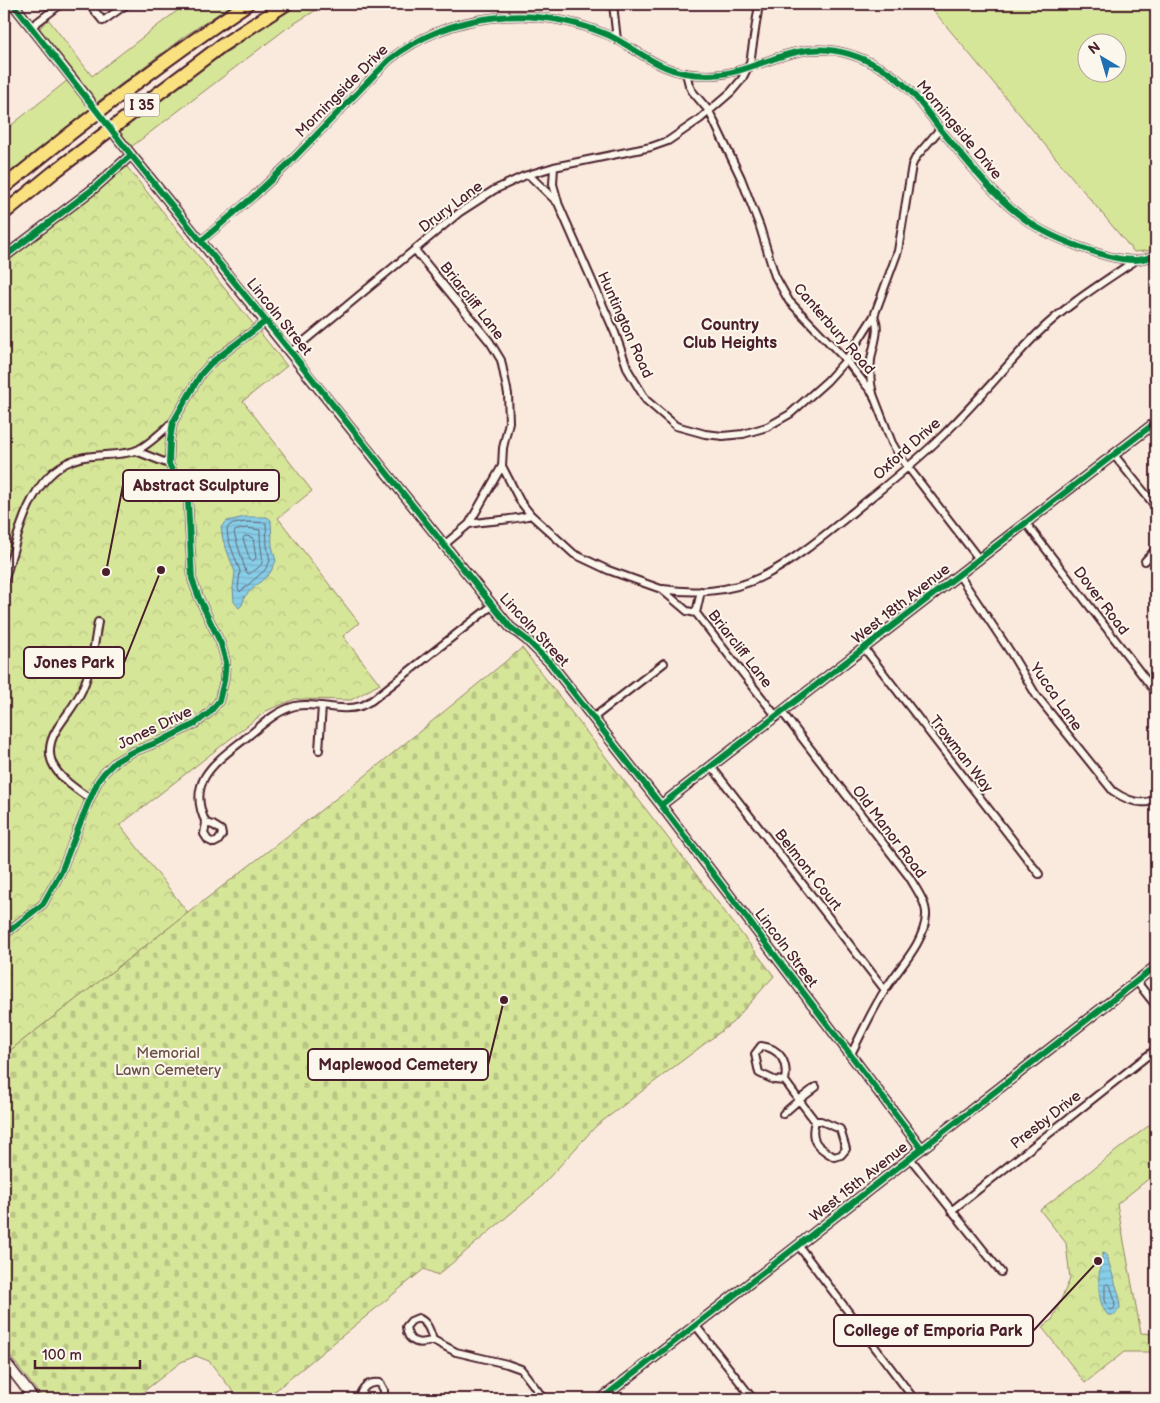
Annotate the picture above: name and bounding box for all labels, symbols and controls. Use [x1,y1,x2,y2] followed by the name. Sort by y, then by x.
[1078,32,1128,82] north arrow
[1085,38,1104,58] text: N
[292,40,393,141] street label: Morningside Drive
[912,77,1006,184] street label: Morningside Drive
[124,94,160,116] road number: I 35
[415,177,487,237] street label: Drury Lane
[436,258,508,344] street label: Briarcliff Lane
[593,269,657,381] street label: Huntington Road
[242,275,316,360] street label: Lincoln Street
[789,279,879,379] street label: Canterbury Road
[683,316,777,353] district label: Country Club Heights
[869,414,945,484] street label: Oxford Drive
[123,470,279,501] callout: Abstract Sculpture
[132,477,269,496] text: Abstract Sculpture
[848,560,954,648] street label: West 18th Avenue
[1069,563,1133,639] street label: Dover Road
[495,589,573,671] street label: Lincoln Street
[704,606,776,692] street label: Briarcliff Lane
[24,647,124,678] callout: Jones Park
[34,654,115,673] text: Jones Park
[1025,658,1086,735] street label: Yucca Lane
[115,702,195,754] street label: Jones Drive
[925,712,997,797] street label: Trowman Way
[848,782,930,882] street label: Old Manor Road
[770,825,846,915] street label: Belmont Court
[750,905,822,992] street label: Lincoln Street
[115,1044,221,1080] park label: Memorial Lawn Cemetery
[308,1049,488,1080] callout: Maplewood Cemetery
[318,1056,478,1075] text: Maplewood Cemetery
[1007,1087,1085,1153] street label: Presby Drive
[806,1138,912,1226] street label: West 15th Avenue
[834,1315,1033,1346] callout: College of Emporia Park
[844,1322,1023,1341] text: College of Emporia Park
[35,1338,140,1370] scale bar
[42,1346,82,1365] text: 100 m

